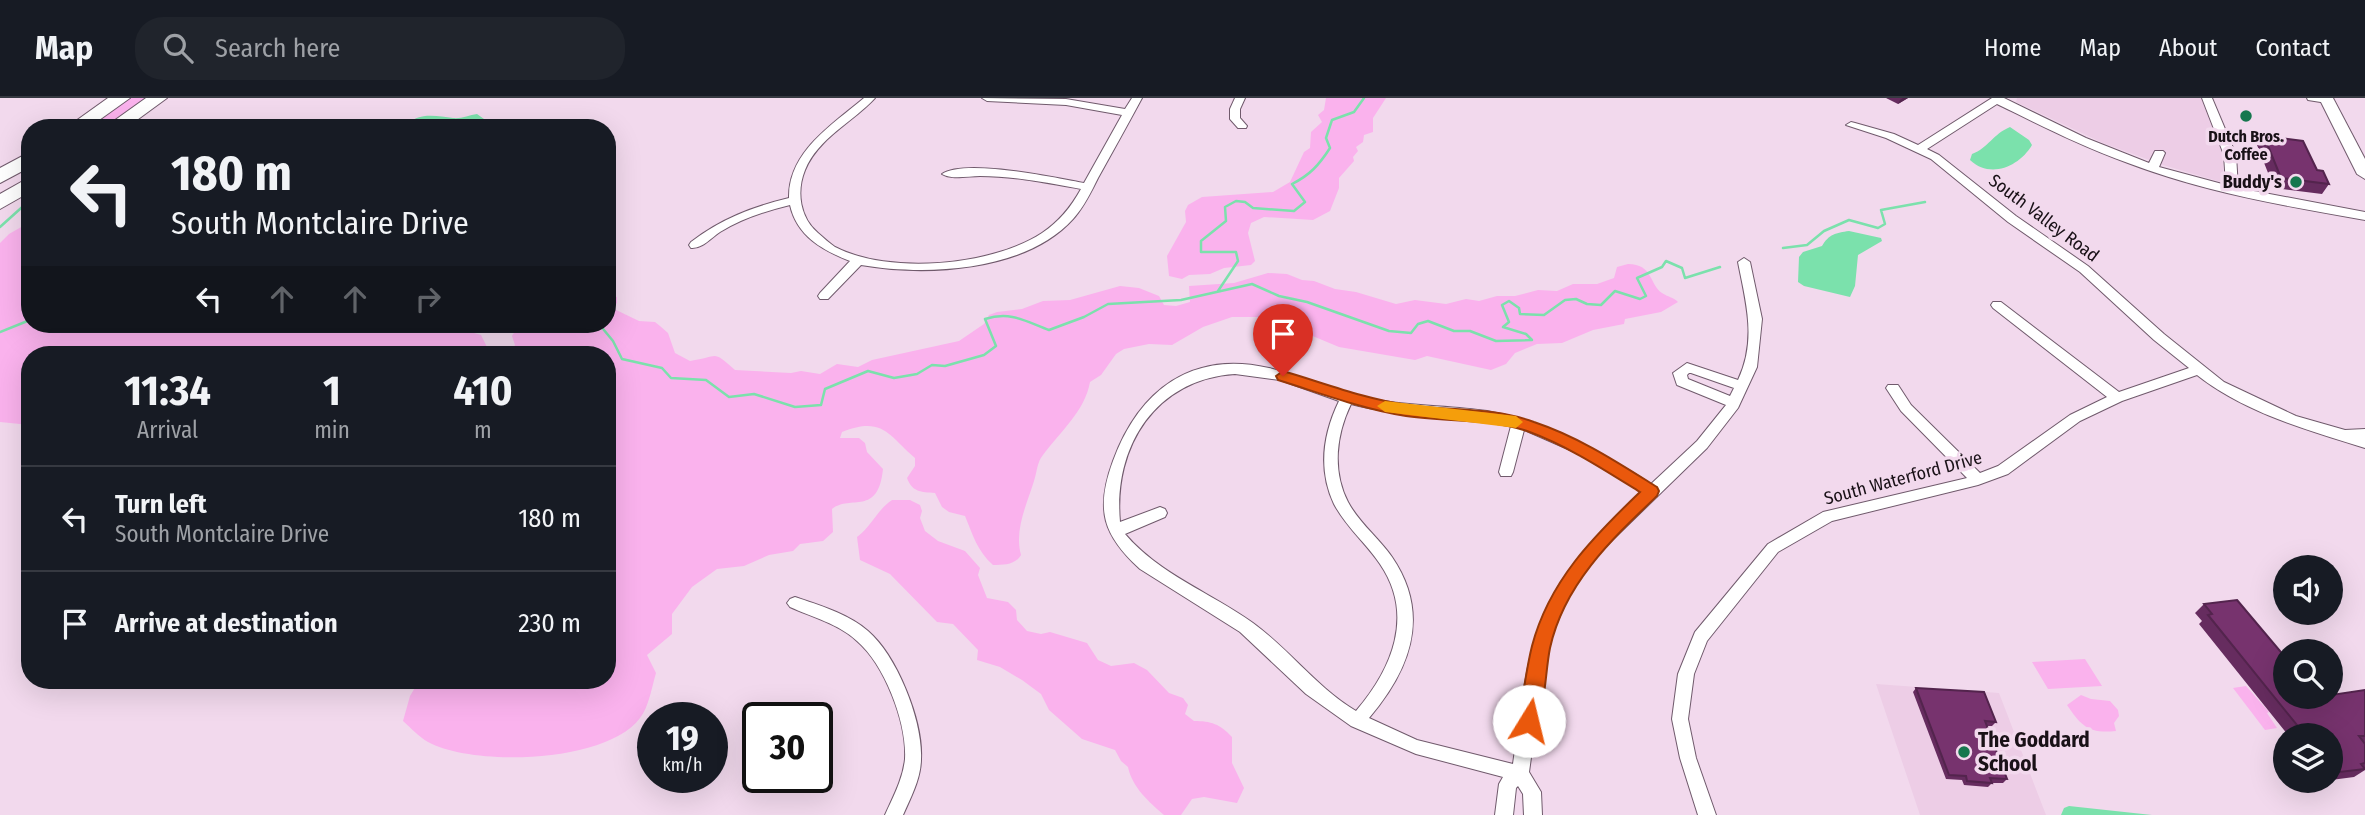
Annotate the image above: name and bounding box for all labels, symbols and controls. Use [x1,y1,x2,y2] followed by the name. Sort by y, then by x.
[135,17,625,80] search box
[35,28,93,68] text: Map
[159,29,197,67] icon: search
[215,33,340,64] text: Search here
[1984,34,2041,62] text: Home
[2079,34,2121,62] text: Map
[2159,34,2217,62] text: About
[2255,34,2330,62] text: Contact
[2238,108,2254,124] marker: Dutch Bros. Coffee
[2208,127,2284,164] place label: Dutch Bros. Coffee
[171,144,292,203] text: 180 m
[56,147,147,238] icon: left
[1985,169,2103,267] street label: South Valley Road
[2223,171,2282,193] place label: Buddy's
[2288,174,2304,190] marker: Buddy's
[171,204,469,242] text: South Montclaire Drive
[190,280,228,318] icon: left
[263,280,301,318] icon: ahead
[336,280,374,318] icon: ahead
[409,280,447,318] icon: right
[1253,304,1313,376] pin
[1264,315,1302,353] icon: arrive
[124,366,211,416] text: 11:34
[323,366,341,416] text: 1
[453,366,513,416] text: 410
[137,416,198,444] text: Arrival
[314,416,350,444] text: min
[474,416,492,444] text: m
[1822,446,1984,510] street label: South Waterford Drive
[115,489,207,520] text: Turn left
[56,500,94,538] icon: left
[518,503,581,534] text: 180 m
[115,520,329,548] text: South Montclaire Drive
[2273,555,2343,793] map controls
[2273,555,2343,625] button: sound
[56,605,94,643] icon: arrive
[115,608,338,639] text: Arrive at destination
[518,608,581,639] text: 230 m
[2273,639,2343,709] button: search
[1492,684,1566,758] position arrow
[742,702,833,793] speed limit sign: 30
[666,717,699,759] text: 19
[2273,723,2343,793] button: layers
[1978,727,2090,777] place label: The Goddard School
[1956,744,1972,760] marker: The Goddard School
[662,754,703,776] text: km/h

